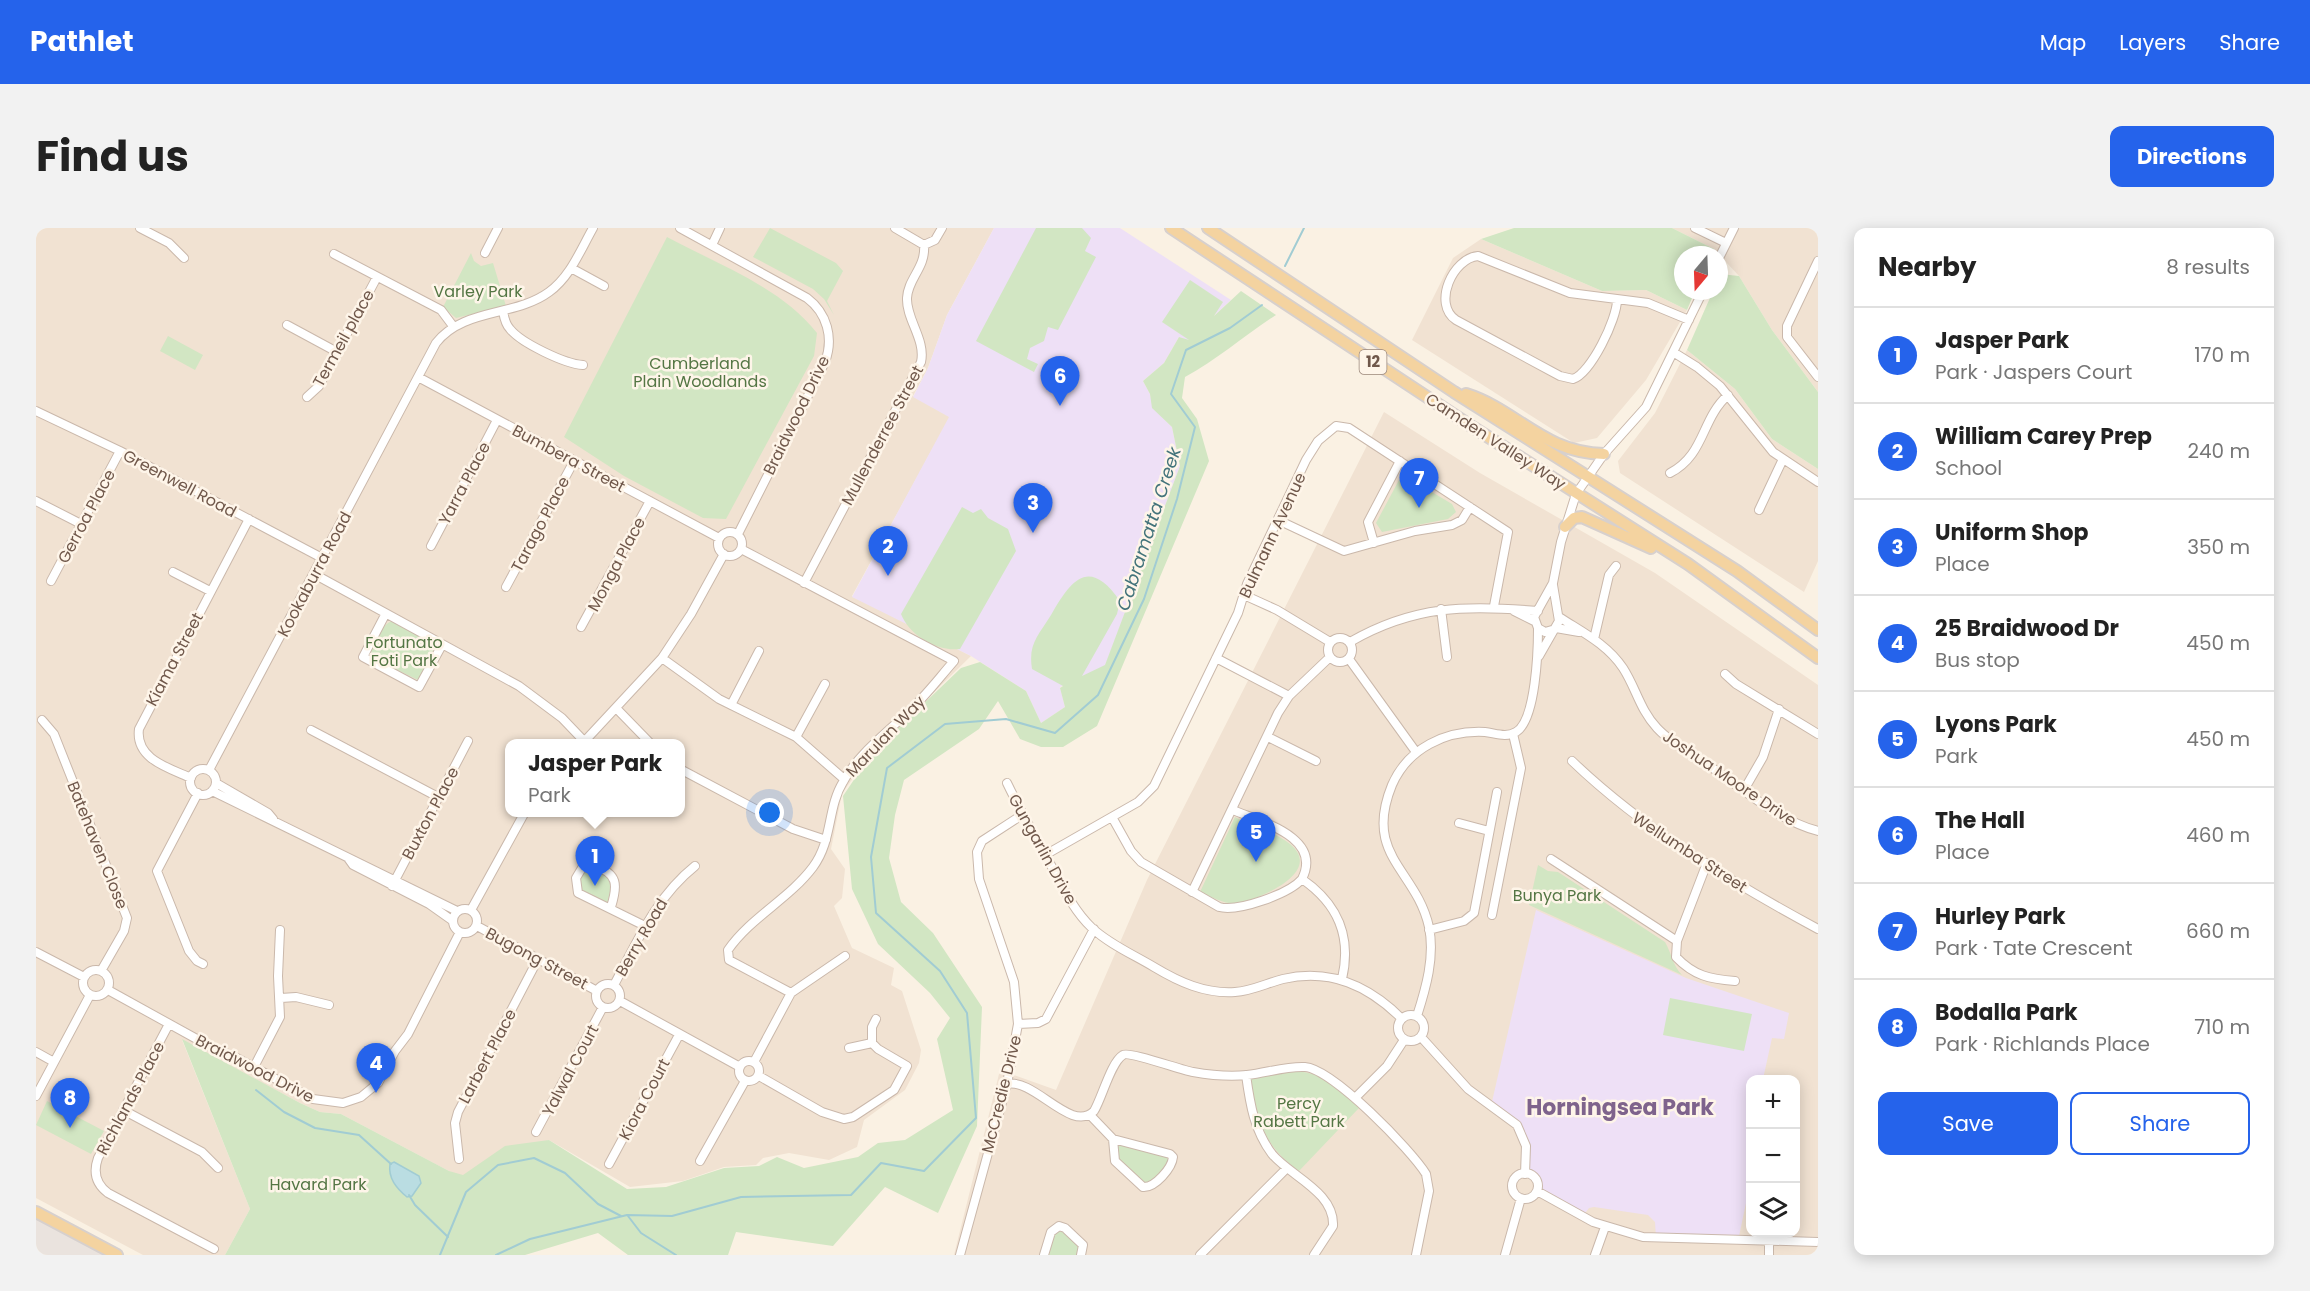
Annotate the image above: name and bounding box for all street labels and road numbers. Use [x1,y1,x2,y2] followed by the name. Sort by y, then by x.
[307,285,380,391] street label: Termeil place
[1360,350,1386,374] road number: 12
[758,352,835,479] street label: Braidwood Drive
[836,361,929,509] street label: Mullenderree Street
[1421,387,1570,495] street label: Camden Valley Way
[508,419,630,498] street label: Bumbera Street
[433,438,496,529] street label: Yarra Place
[119,444,240,523] street label: Greenwell Road
[52,465,121,567] street label: Gerroa Place
[1233,469,1312,602] street label: Bulmann Avenue
[506,472,575,576] street label: Tarago Place
[272,508,357,641] street label: Kookaburra Road
[582,513,651,615] street label: Monga Place
[140,608,209,710] street label: Kiama Street
[840,690,930,782] street label: Marulan Way
[1658,725,1801,832] street label: Joshua Moore Drive
[396,763,465,864] street label: Buxton Place
[61,778,134,912] street label: Batehaven Close
[1003,790,1082,909] street label: Gungarlin Drive
[1628,807,1752,898] street label: Wellumba Street
[610,894,673,980] street label: Berry Road
[481,922,592,995] street label: Bugong Street
[453,1005,522,1108] street label: Larbert Place
[537,1020,604,1120] street label: Yalwal Court
[192,1029,318,1108] street label: Braidwood Drive
[976,1033,1027,1156] street label: McCredie Drive
[91,1037,170,1159] street label: Richlands Place
[613,1054,676,1144] street label: Kiora Court

